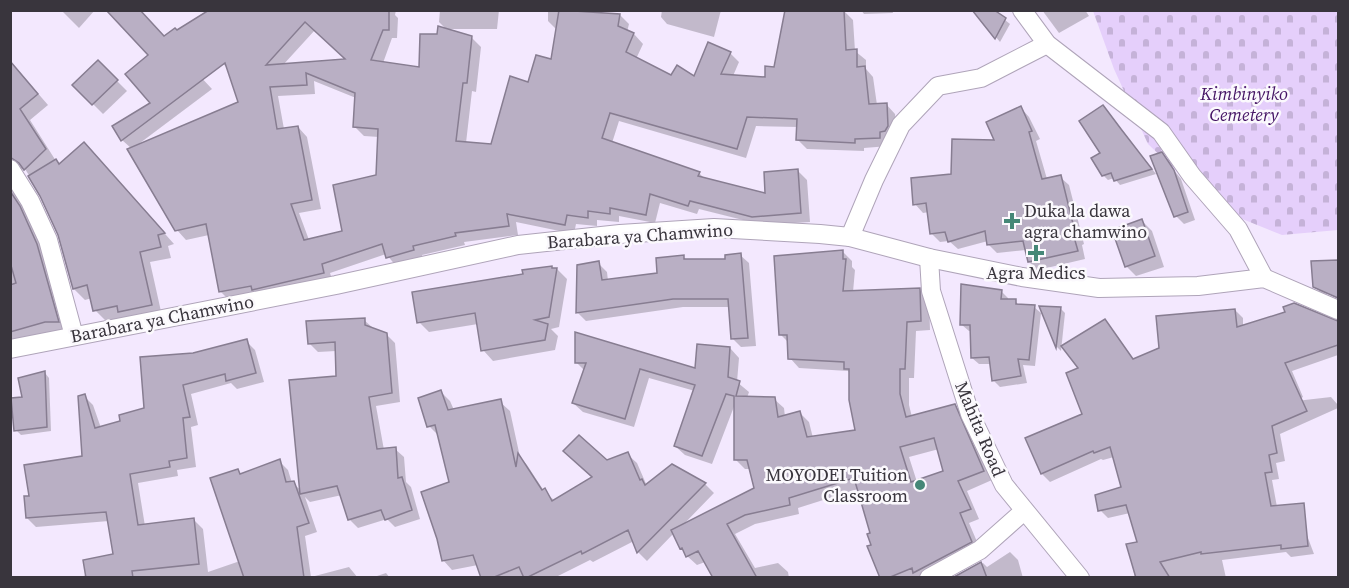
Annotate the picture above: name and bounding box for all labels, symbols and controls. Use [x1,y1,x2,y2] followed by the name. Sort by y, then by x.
[1199,81,1288,127] park label: Kimbinyiko Cemetery
[1024,198,1147,244] place label: Duka la dawa agra chamwino
[1005,214,1019,228] marker: Duka la dawa agra chamwino
[546,217,734,254] street label: Barabara ya Chamwino
[1029,246,1043,260] marker: Agra Medics
[986,260,1086,285] place label: Agra Medics
[68,288,256,349] street label: Barabara ya Chamwino
[949,377,1012,480] street label: Mahita Road
[765,462,908,508] place label: MOYODEI Tuition Classroom
[913,478,927,492] marker: MOYODEI Tuition Classroom

